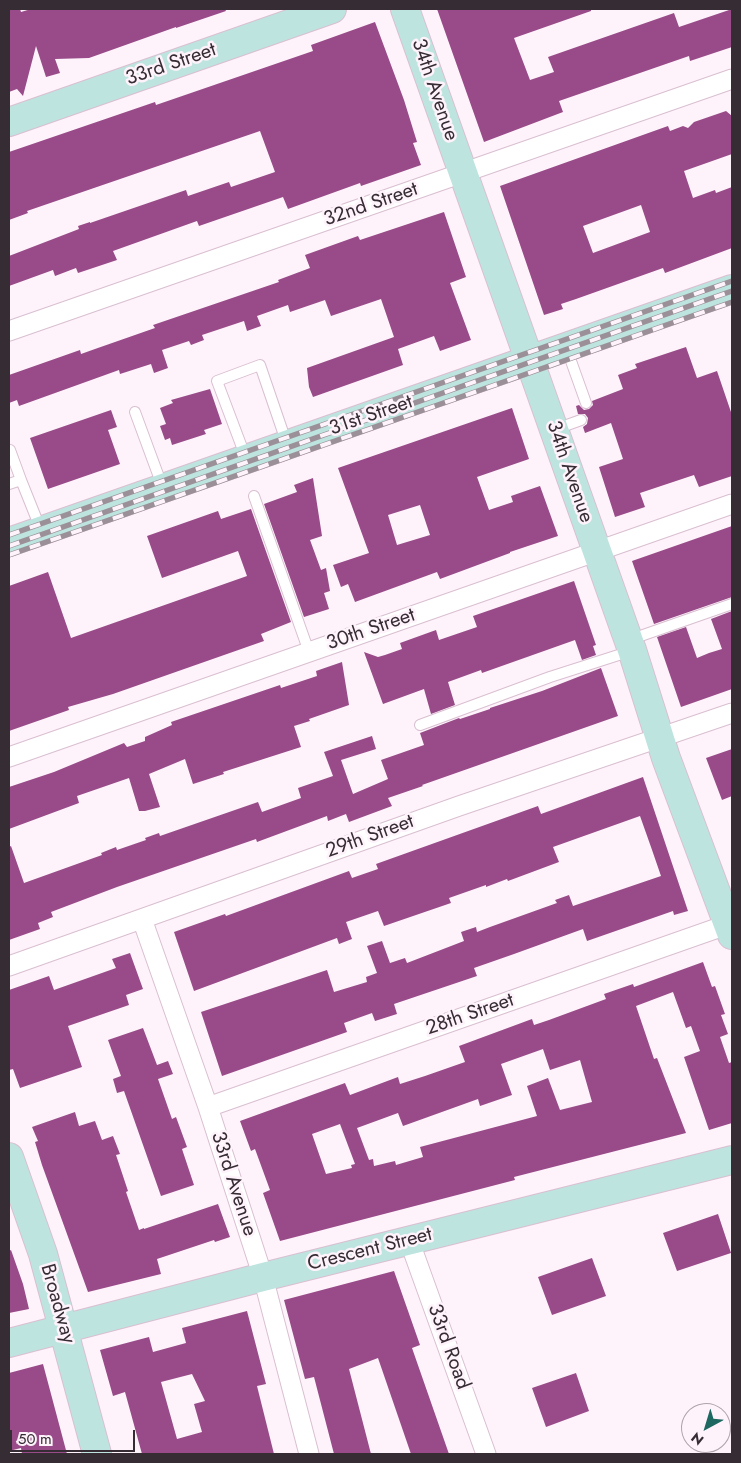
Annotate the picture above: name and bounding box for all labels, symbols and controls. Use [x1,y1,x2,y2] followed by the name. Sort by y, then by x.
[405,36,463,144] street label: 34th Avenue
[123,38,219,92] street label: 33rd Street
[321,178,421,232] street label: 32nd Street
[326,391,416,441] street label: 31st Street
[540,418,598,526] street label: 34th Avenue
[324,604,418,656] street label: 30th Street
[323,810,417,864] street label: 29th Street
[423,989,517,1041] street label: 28th Street
[205,1129,261,1239] street label: 33rd Avenue
[305,1223,435,1277] street label: Crescent Street
[34,1261,80,1347] street label: Broadway
[421,1301,475,1393] street label: 33rd Road
[681,1403,731,1453] north arrow
[12,1420,138,1452] scale bar
[18,1428,52,1450] text: 50 m
[687,1428,708,1450] text: N

